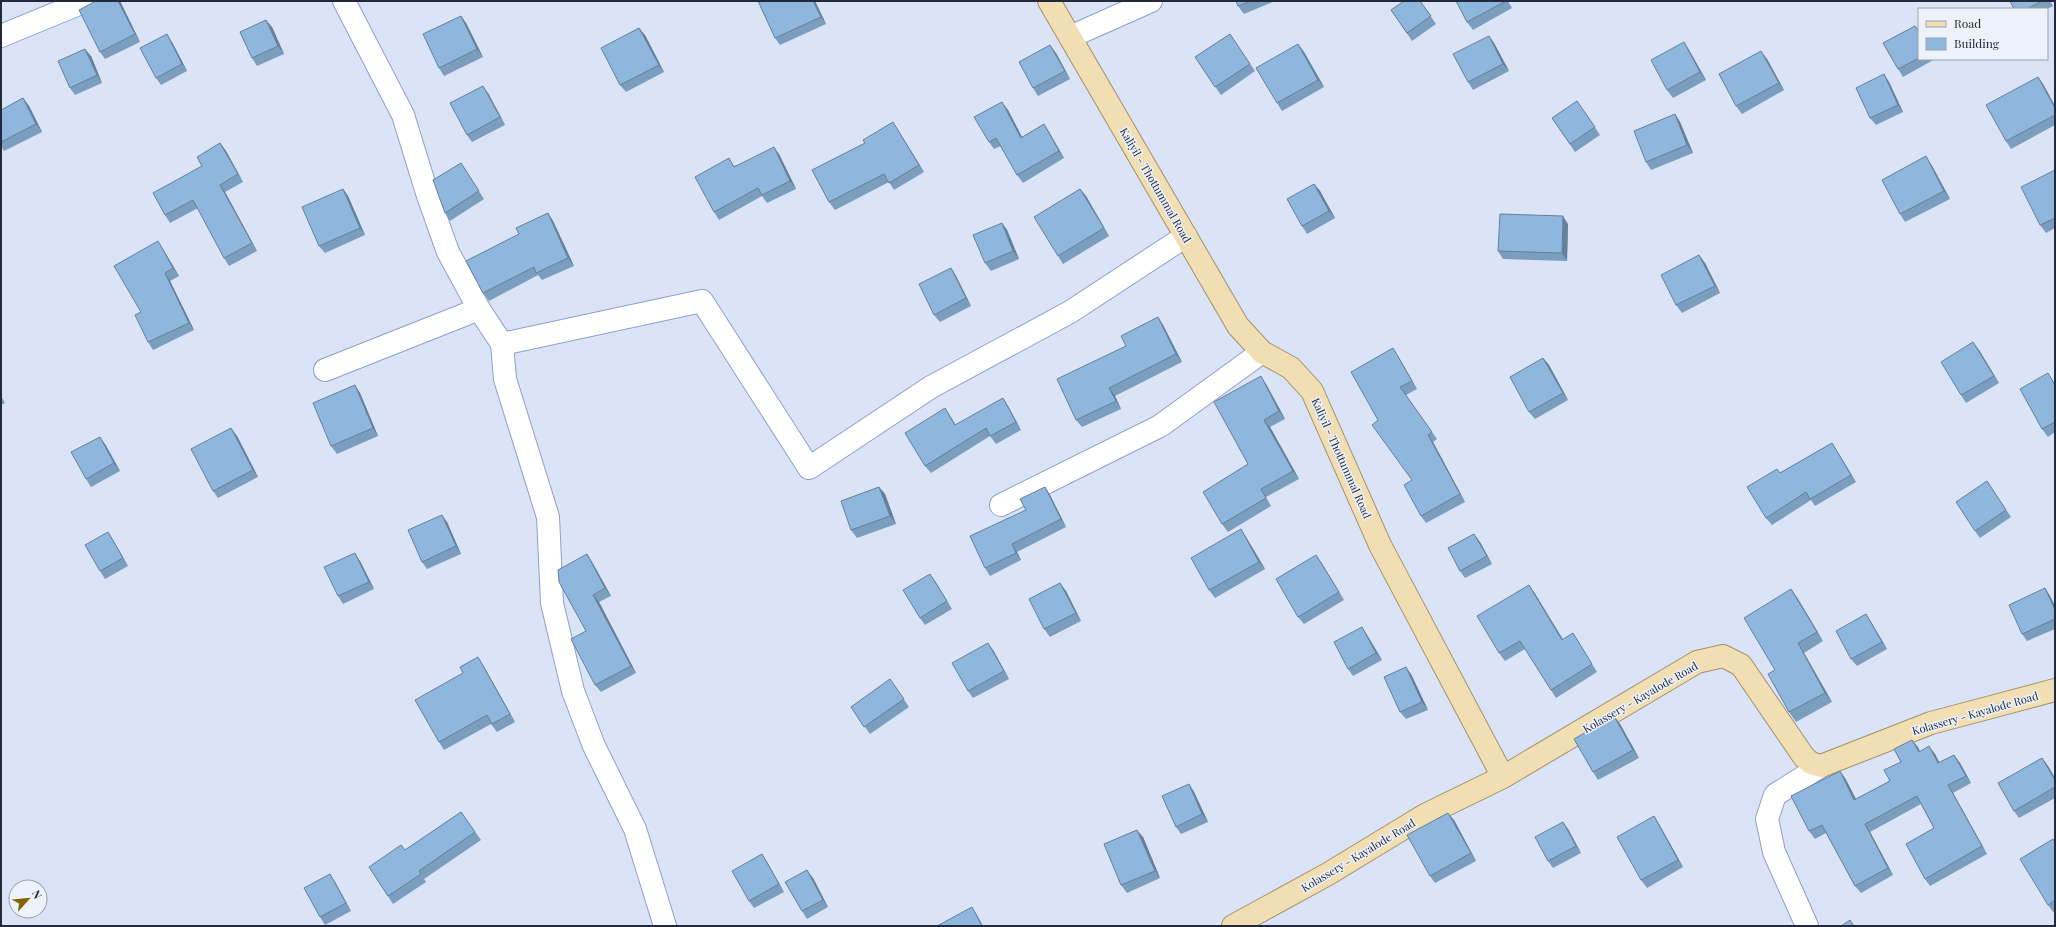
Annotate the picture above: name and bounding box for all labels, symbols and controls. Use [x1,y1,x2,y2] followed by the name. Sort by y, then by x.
[1918,8,2048,60] legend
[1954,15,1981,31] text: Road
[1954,35,2000,51] text: Building
[1117,125,1195,246] street label: Kaliyil - Thottummal Road
[1309,395,1376,521] street label: Kaliyil - Thottummal Road
[1580,658,1701,736] street label: Kolassery - Kayalode Road
[1910,688,2040,738] street label: Kolassery - Kayalode Road
[1298,815,1418,895] street label: Kolassery - Kayalode Road
[8,879,48,919] north arrow
[29,887,46,901] text: N

